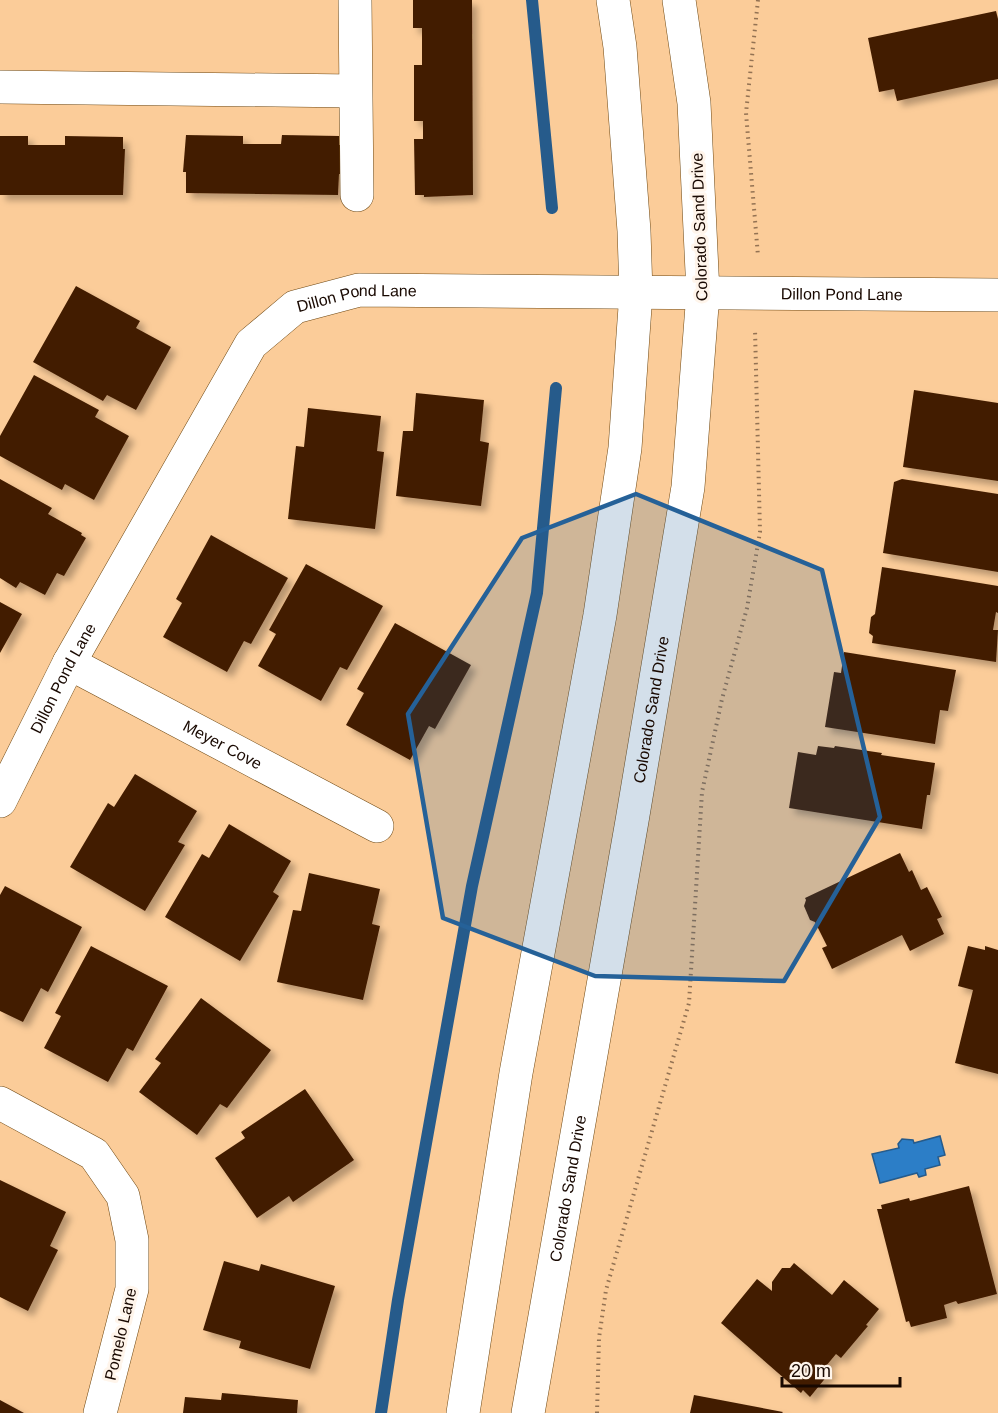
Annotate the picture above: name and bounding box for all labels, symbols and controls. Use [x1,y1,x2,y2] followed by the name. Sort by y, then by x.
[688,152,711,301] street label: Colorado Sand Drive
[295,282,417,315] street label: Dillon Pond Lane
[781,285,903,303] street label: Dillon Pond Lane
[27,620,99,736] street label: Dillon Pond Lane
[630,635,672,784] street label: Colorado Sand Drive
[180,717,265,773] street label: Meyer Cove
[547,1114,589,1263] street label: Colorado Sand Drive
[102,1286,139,1382] street label: Pomelo Lane
[782,1350,900,1388] scale bar
[791,1361,831,1381] text: 20 m

